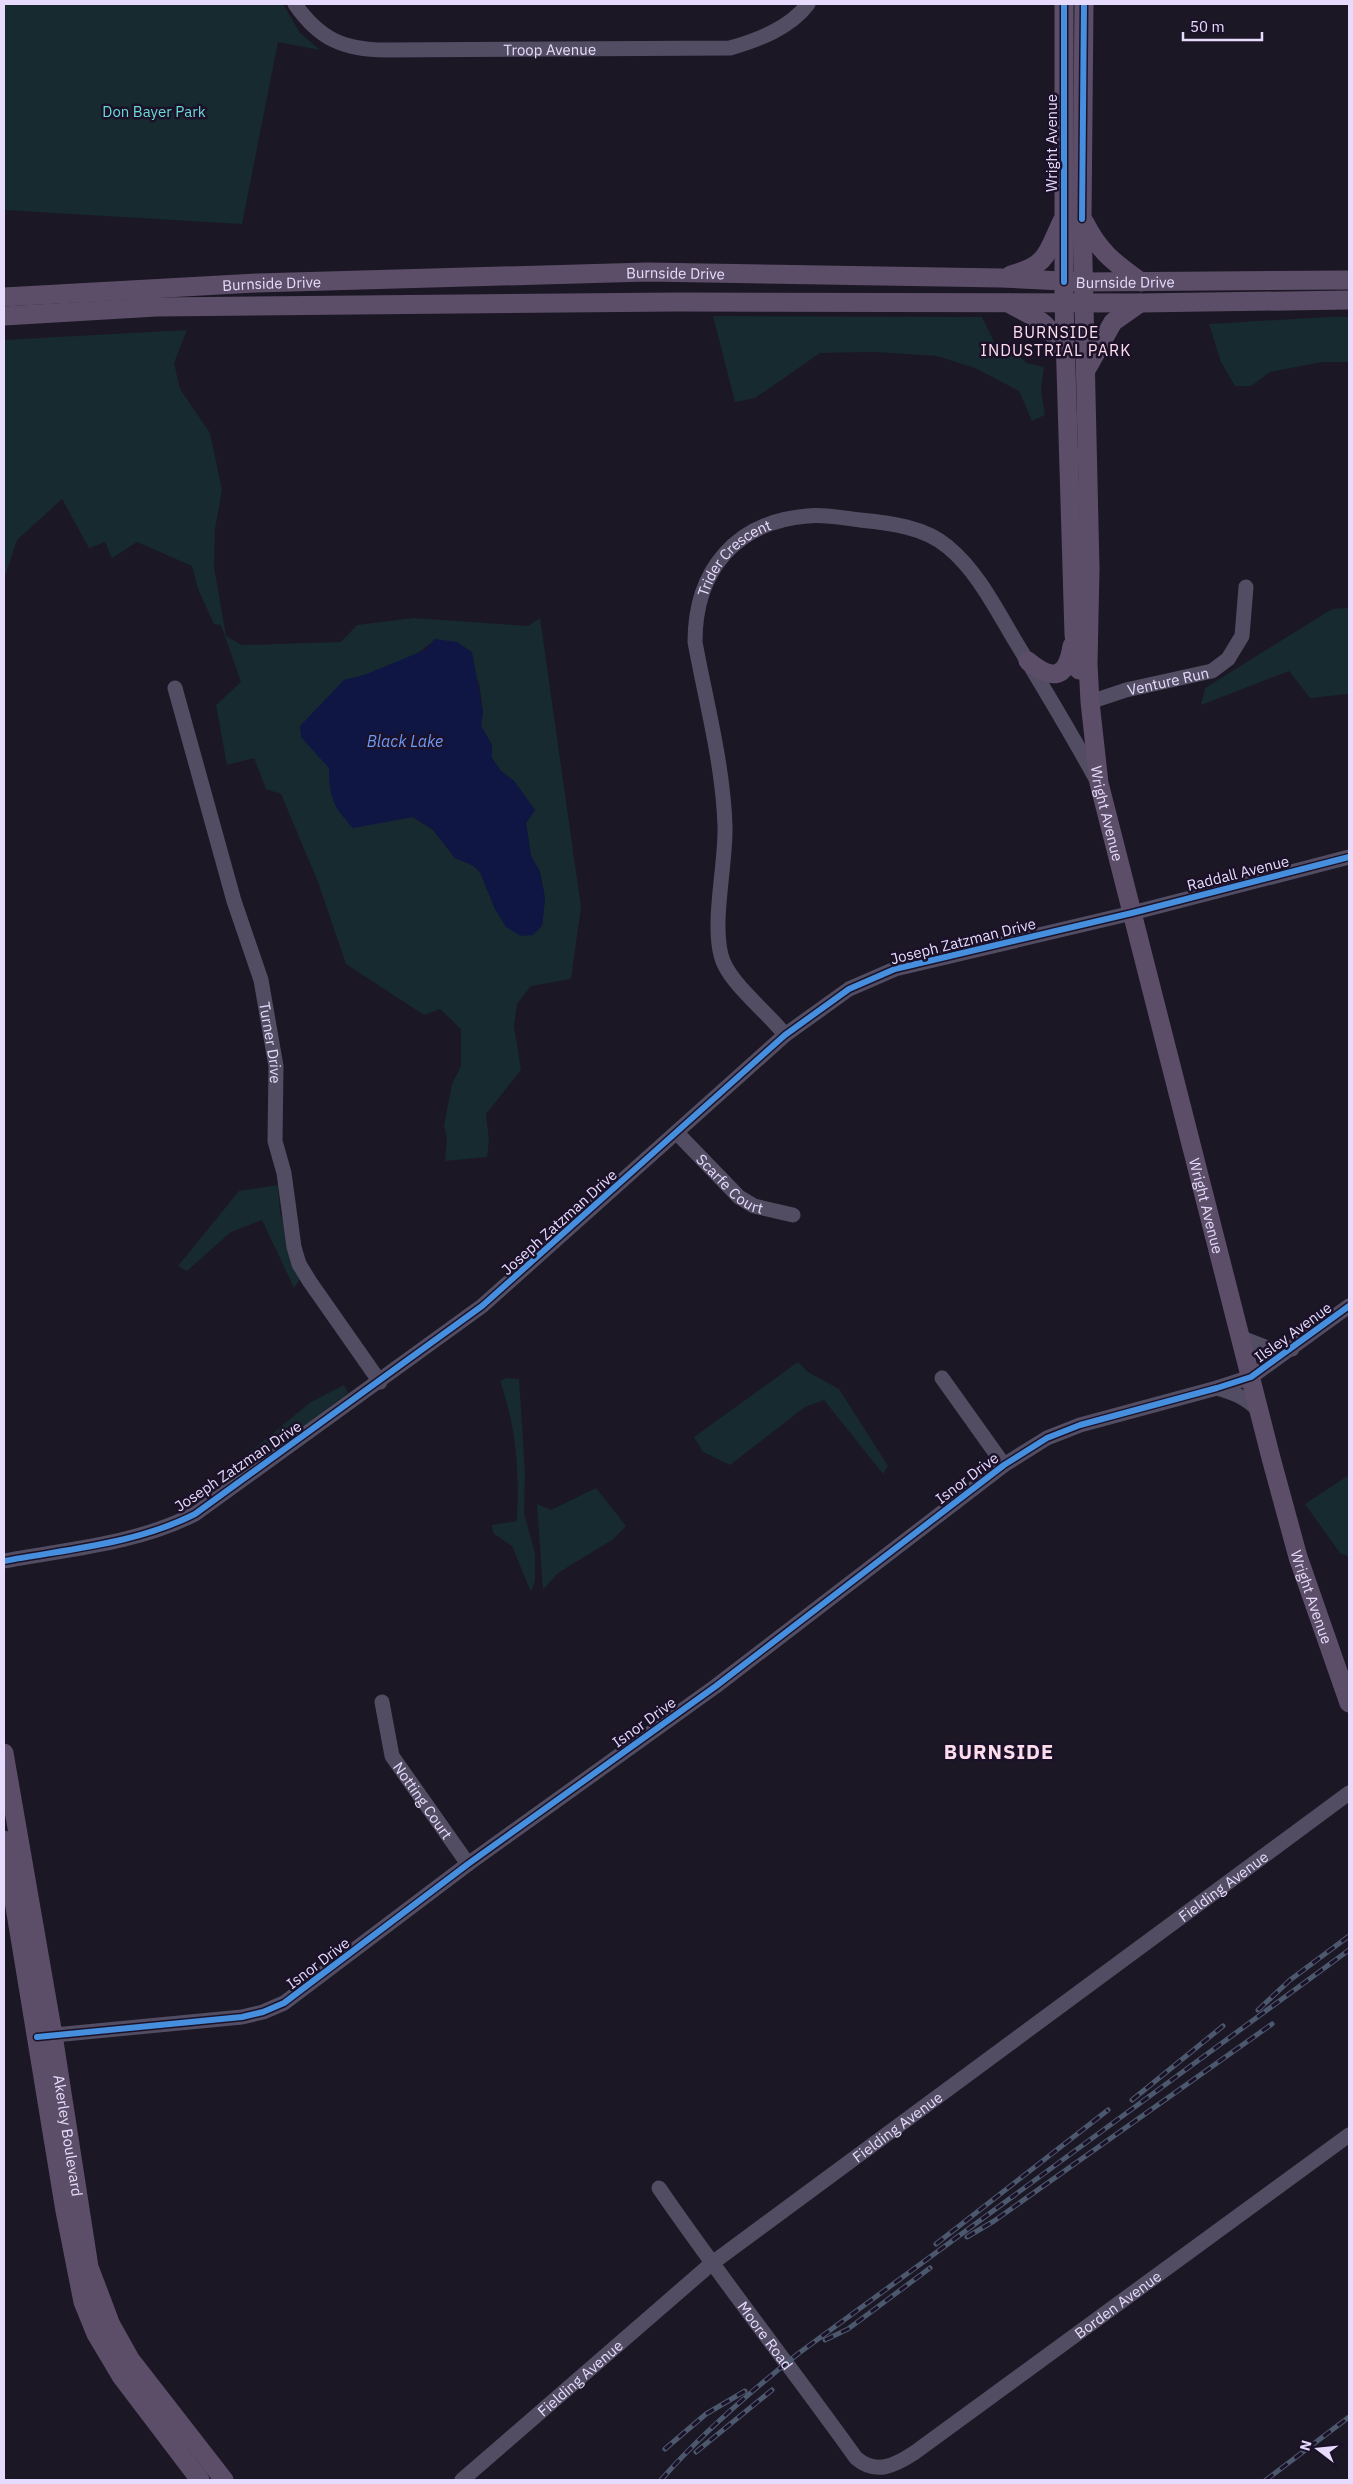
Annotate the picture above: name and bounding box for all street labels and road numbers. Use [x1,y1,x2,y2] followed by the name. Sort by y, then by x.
[503,39,596,59] street label: Troop Avenue
[1042,94,1061,192] street label: Wright Avenue
[626,262,725,283] street label: Burnside Drive
[222,272,321,294] street label: Burnside Drive
[1075,272,1175,292] street label: Burnside Drive
[693,515,773,599] street label: Trider Crescent
[1125,662,1211,699] street label: Venture Run
[1088,764,1128,863] street label: Wright Avenue
[1185,851,1291,895] street label: Raddall Avenue
[888,914,1038,968] street label: Joseph Zatzman Drive
[255,1000,286,1084] street label: Turner Drive
[693,1150,765,1217] street label: Scarfe Court
[1185,1156,1228,1256] street label: Wright Avenue
[497,1165,621,1279] street label: Joseph Zatzman Drive
[1251,1298,1335,1366] street label: Ilsley Avenue
[171,1416,305,1516] street label: Joseph Zatzman Drive
[932,1448,1002,1508] street label: Isnor Drive
[1287,1548,1337,1646] street label: Wright Avenue
[608,1693,680,1751] street label: Isnor Drive
[389,1758,457,1843] street label: Notting Court
[1174,1847,1272,1925] street label: Fielding Avenue
[283,1933,353,1993] street label: Isnor Drive
[50,2073,87,2198] street label: Akerley Boulevard
[848,2087,946,2166] street label: Fielding Avenue
[1070,2266,1165,2342] street label: Borden Avenue
[734,2297,797,2373] street label: Moore Road
[533,2336,627,2420] street label: Fielding Avenue

